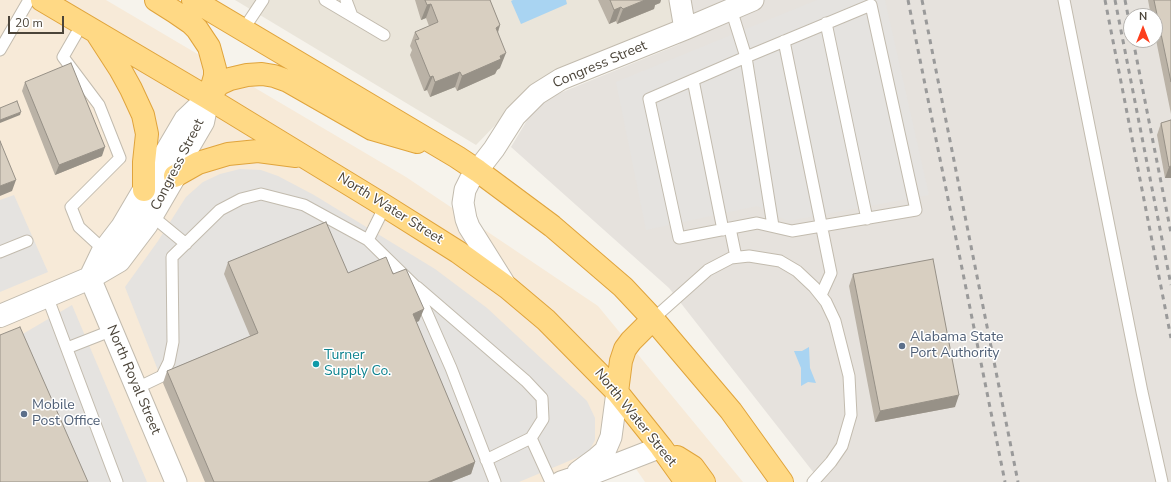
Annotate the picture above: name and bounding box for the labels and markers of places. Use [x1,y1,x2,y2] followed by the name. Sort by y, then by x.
[910,330,1004,362] place label: Alabama State Port Authority
[897,341,907,351] marker: Alabama State Port Authority
[324,348,391,380] place label: Turner Supply Co.
[311,359,321,369] marker: Turner Supply Co.
[32,398,100,430] place label: Mobile Post Office
[19,409,29,419] marker: Mobile Post Office

